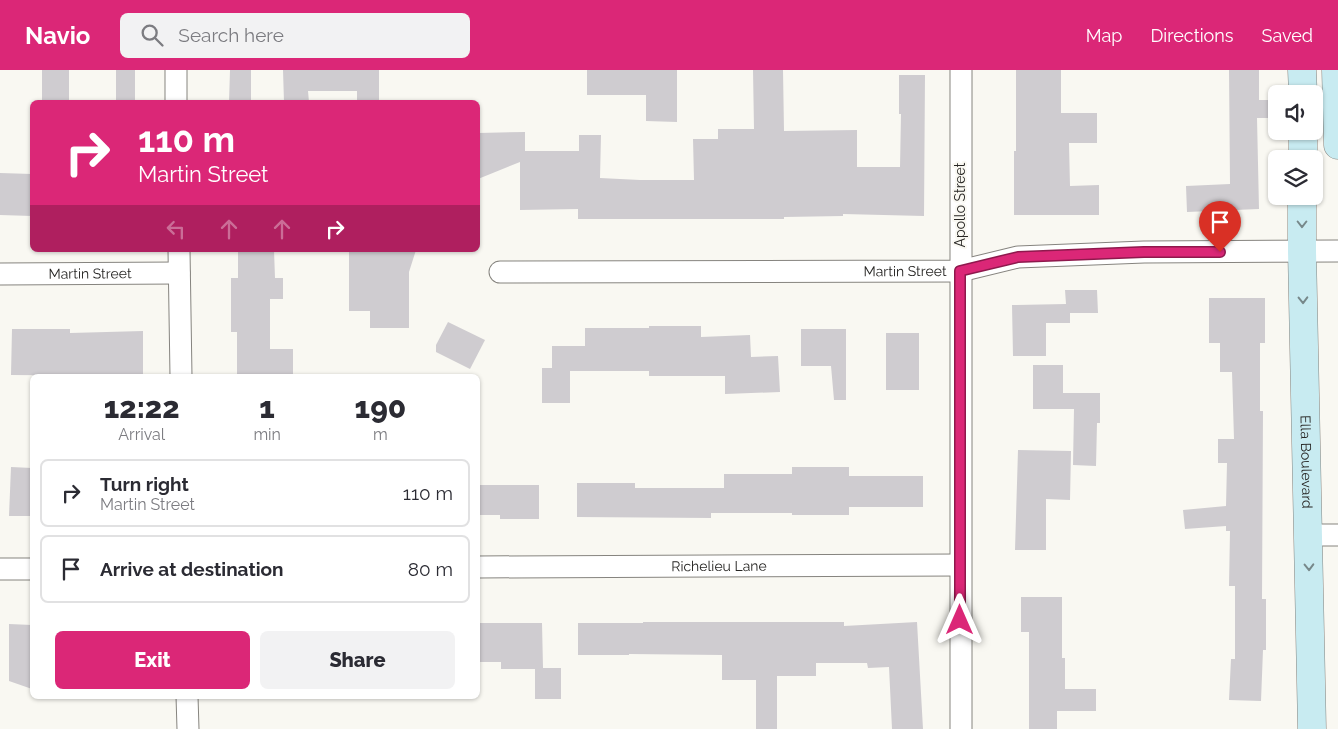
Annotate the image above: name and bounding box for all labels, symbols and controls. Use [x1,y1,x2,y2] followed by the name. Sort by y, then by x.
[120,13,470,58] search box
[25,21,90,50] text: Navio
[138,21,166,49] icon: search
[178,24,284,46] text: Search here
[1086,25,1122,46] text: Map
[1150,25,1234,46] text: Directions
[1262,25,1313,46] text: Saved
[1268,85,1323,205] map controls
[1268,85,1323,140] button: sound
[138,119,235,160] text: 110 m
[55,120,120,185] icon: right
[1268,150,1323,205] button: layers
[138,161,269,187] text: Martin Street
[952,162,968,247] street label: Apollo Street
[1199,201,1241,252] pin
[1206,208,1234,236] icon: arrive
[162,215,190,243] icon: left
[215,215,243,243] icon: ahead
[268,215,296,243] icon: ahead
[321,215,349,243] icon: right
[1297,220,1307,228] one-way arrow
[863,263,947,279] street label: Martin Street
[48,265,132,282] street label: Martin Street
[1298,296,1308,304] one-way arrow
[104,390,180,425] text: 12:22
[259,390,275,425] text: 1
[355,390,406,425] text: 190
[1297,415,1315,509] street label: Ella Boulevard
[118,425,165,444] text: Arrival
[253,425,281,444] text: min
[373,425,388,444] text: m
[100,473,189,495] text: Turn right
[57,479,85,507] icon: right
[403,482,453,504] text: 110 m
[100,495,195,514] text: Martin Street
[57,555,85,583] icon: arrive
[100,558,284,580] text: Arrive at destination
[408,558,453,580] text: 80 m
[671,558,767,574] street label: Richelieu Lane
[1304,564,1314,572] one-way arrow
[933,593,985,645] position arrow
[55,631,250,689] button: Exit
[260,631,455,689] button: Share

